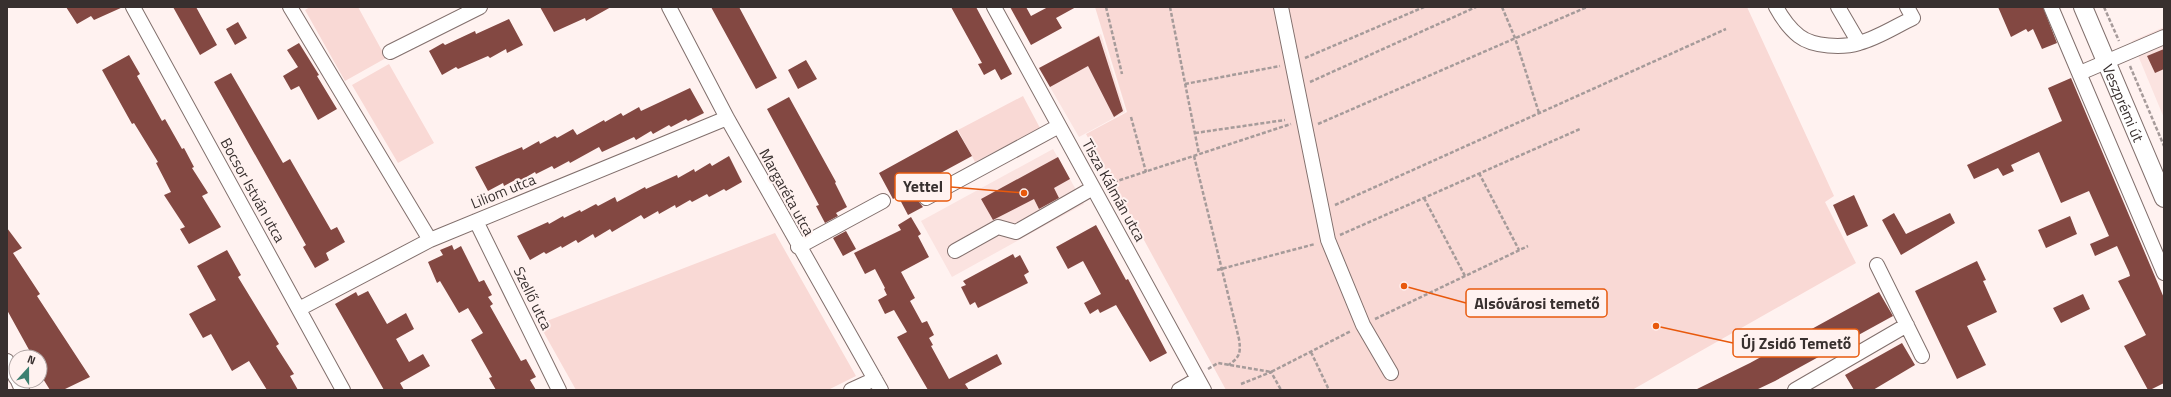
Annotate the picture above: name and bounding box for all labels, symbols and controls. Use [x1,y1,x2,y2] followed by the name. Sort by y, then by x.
[2097,60,2151,146] street label: Veszprémi út
[215,134,291,247] street label: Bocsor István utca
[1076,135,1152,246] street label: Tisza Kálmán utca
[754,144,821,240] street label: Margaréta utca
[467,167,539,214] street label: Liliom utca
[895,173,951,201] callout: Yettel
[903,174,943,198] text: Yettel
[508,262,558,334] street label: Szellő utca
[1466,289,1607,317] callout: Alsóvárosi temető
[1474,291,1600,315] text: Alsóvárosi temető
[1733,329,1859,357] callout: Új Zsidó Temető
[1741,331,1851,355] text: Új Zsidó Temető
[8,349,48,389] north arrow
[25,351,38,368] text: N

